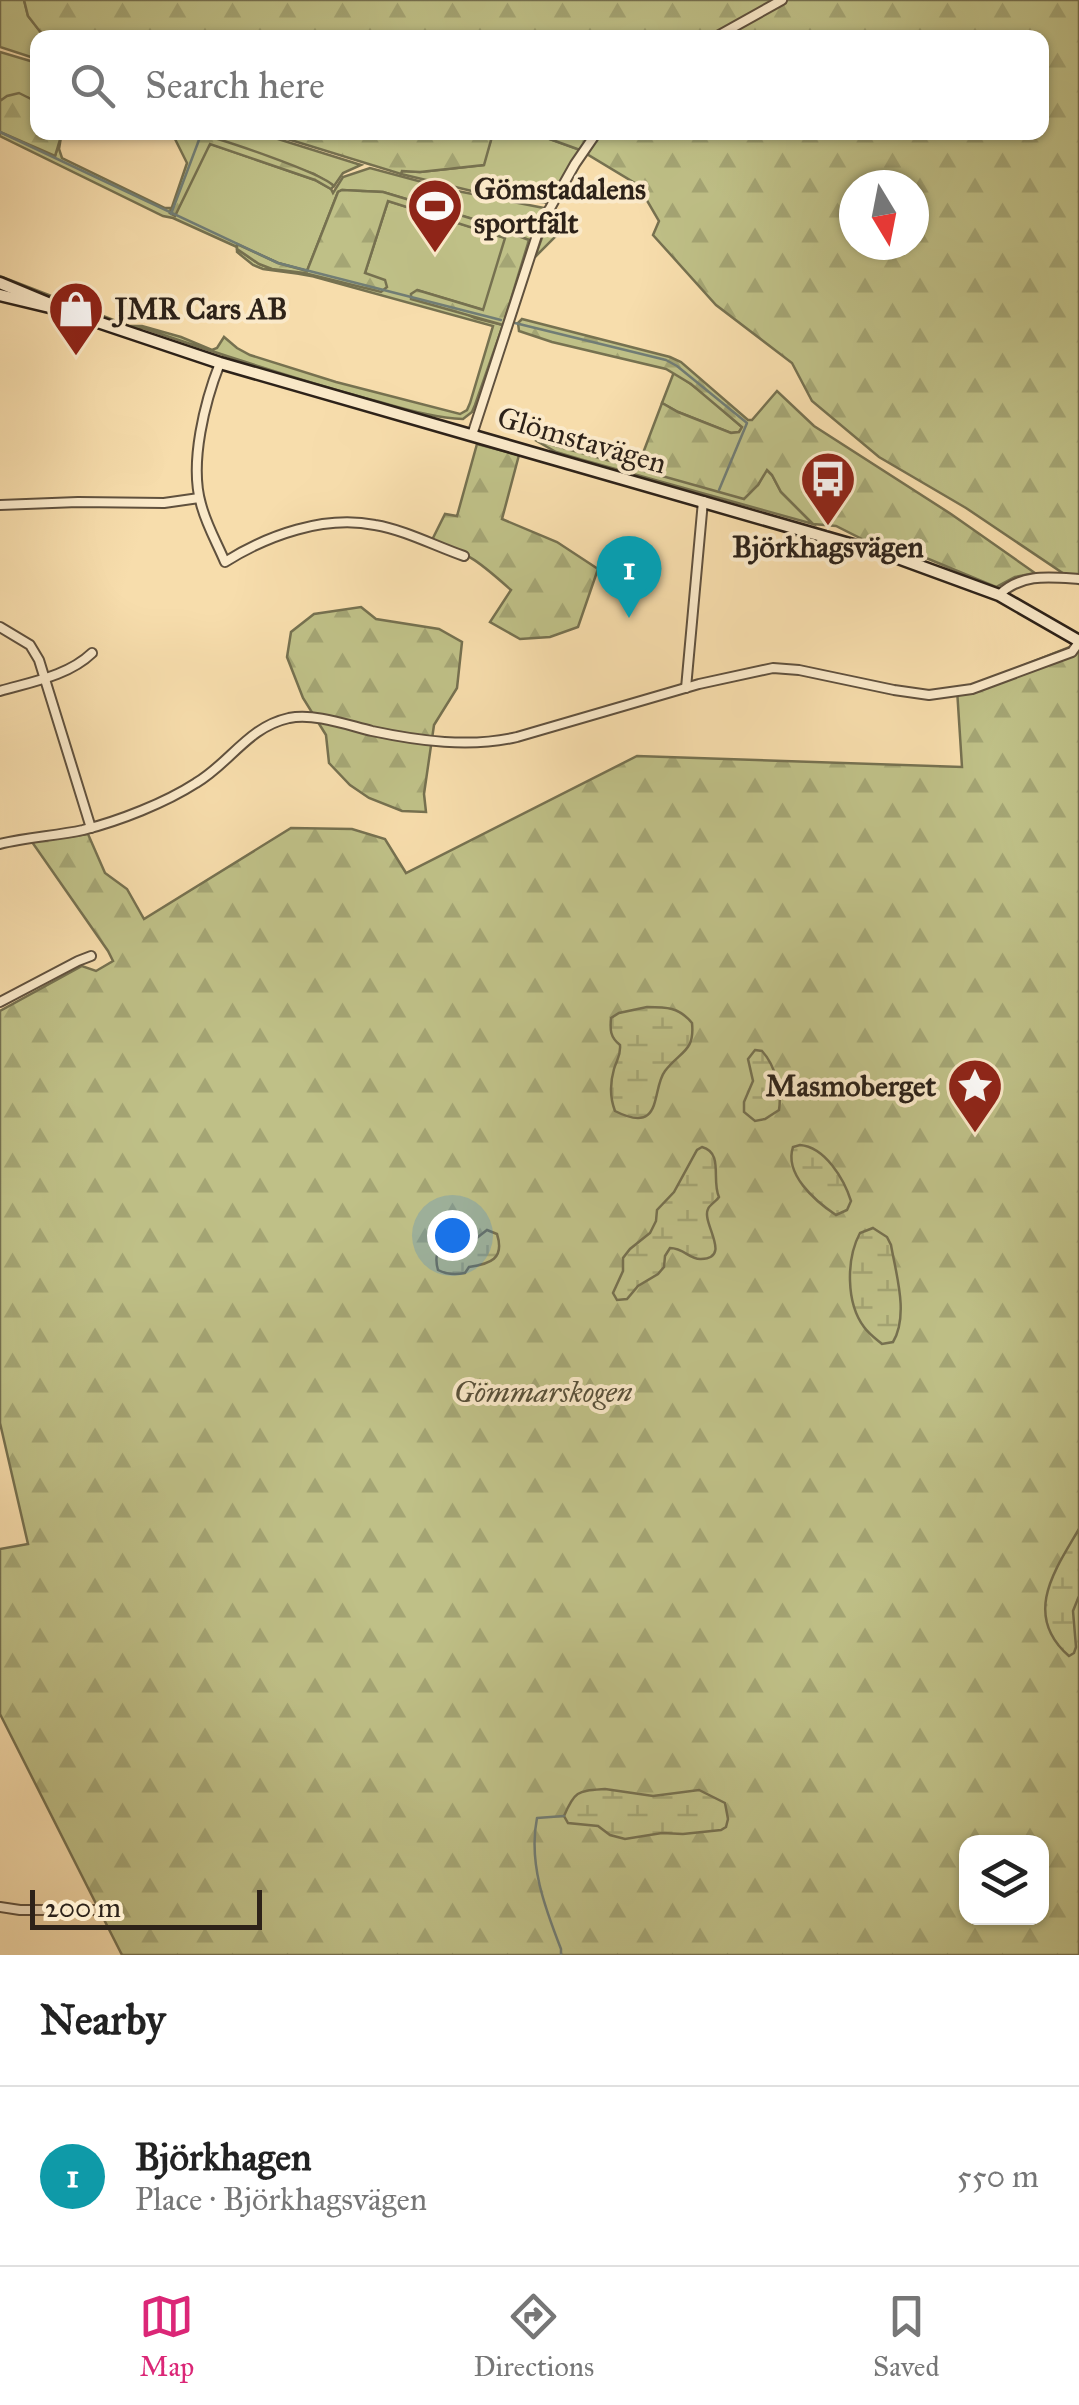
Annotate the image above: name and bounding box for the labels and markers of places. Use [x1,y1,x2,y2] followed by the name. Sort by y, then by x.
[474,171,646,241] place label: Gömstadalens sportfält
[405,176,465,255] sports icon: Gömstadalens sportfält
[46,279,106,358] shop icon: JMR Cars AB
[111,291,287,328] place label: JMR Cars AB
[798,449,858,528] bus stop icon: Björkhagsvägen
[732,529,924,565] place label: Björkhagsvägen
[596,536,662,618] pin: 1
[945,1056,1005,1135] place icon: Masmoberget
[766,1068,936,1104] place label: Masmoberget

